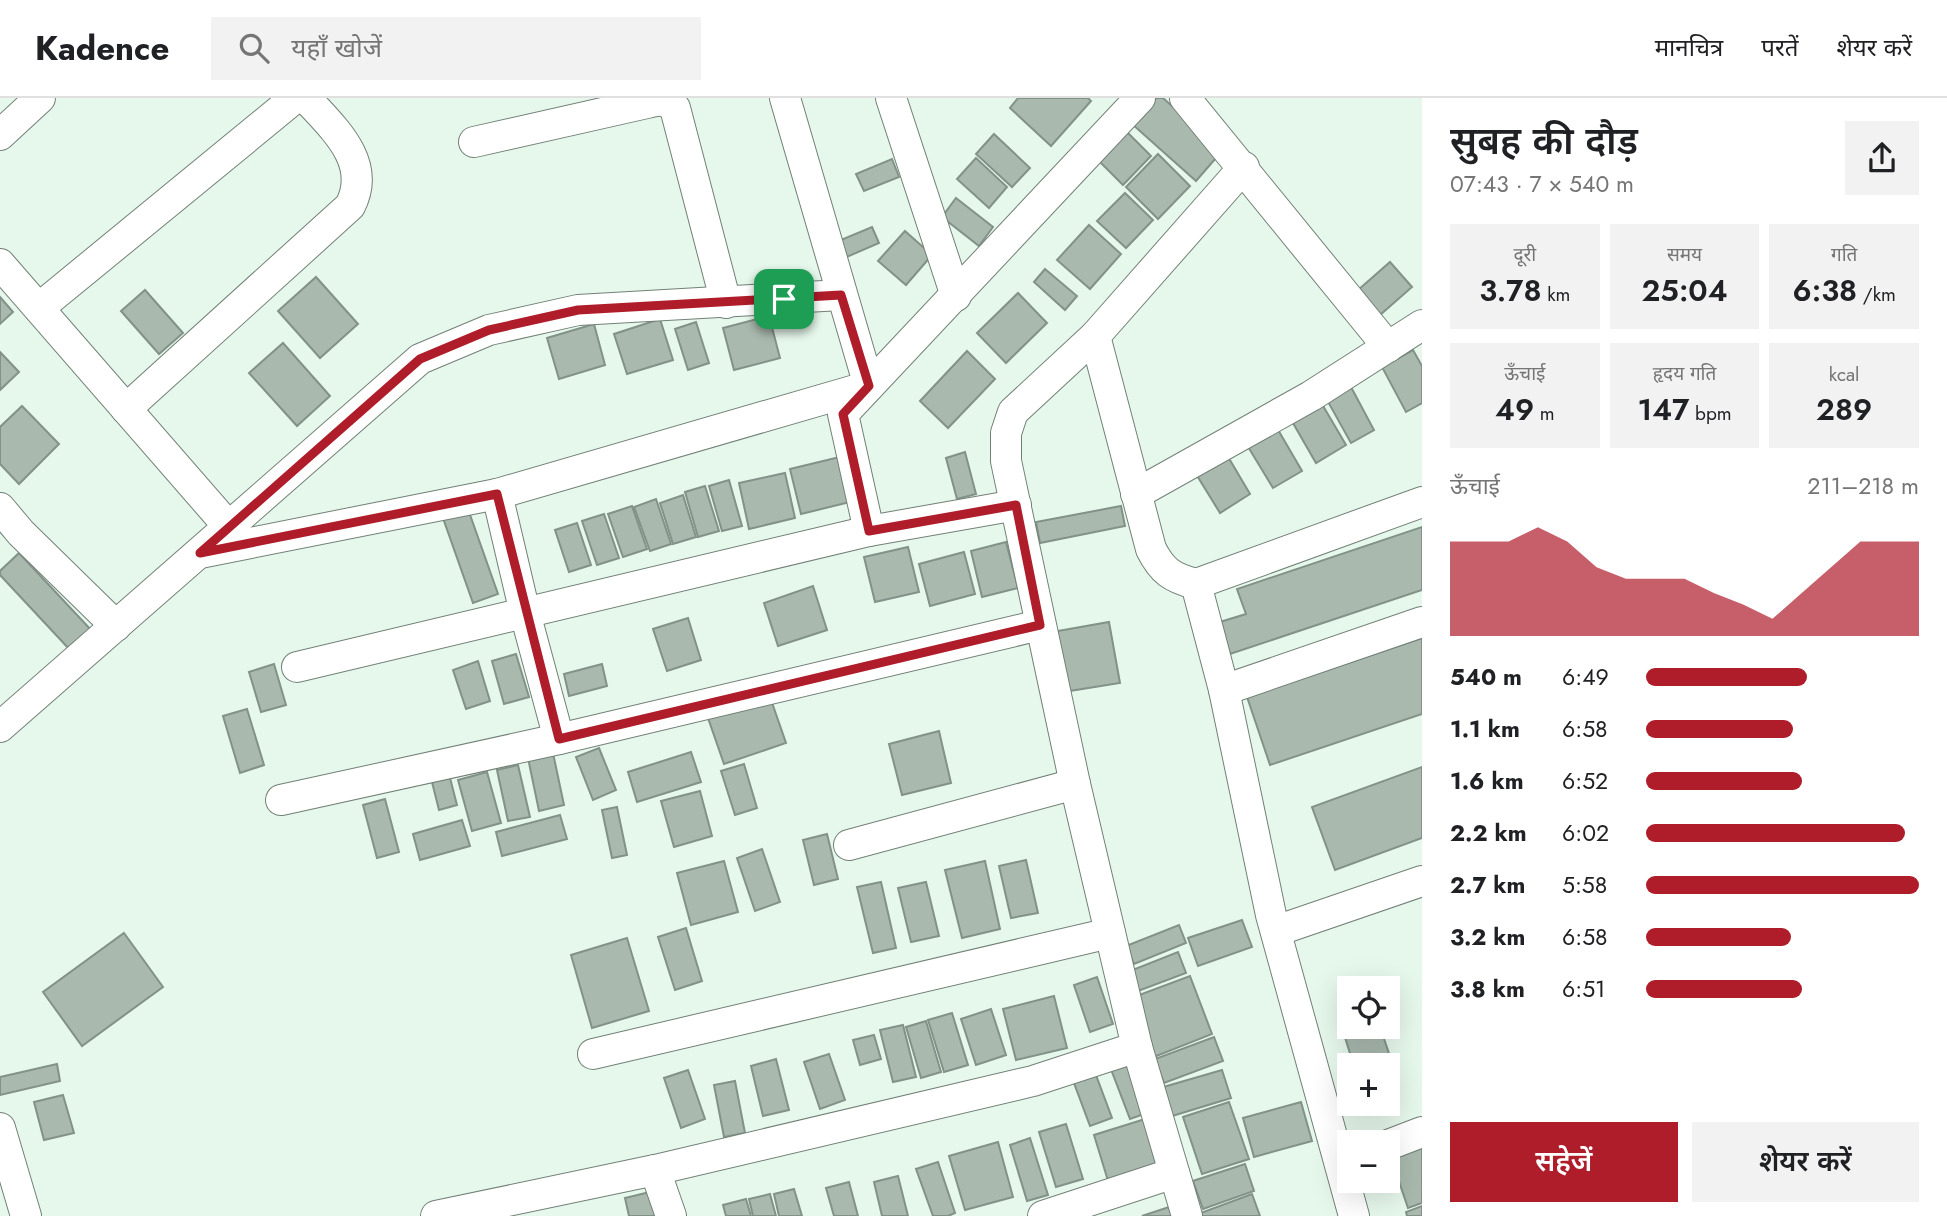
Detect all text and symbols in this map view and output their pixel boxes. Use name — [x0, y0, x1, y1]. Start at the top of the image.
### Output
search box — [211, 17, 701, 80]
text: Kadence — [35, 25, 169, 72]
icon: search — [235, 29, 273, 67]
text: यहाँ खोजें — [291, 29, 382, 67]
text: मानचित्र — [1655, 30, 1723, 65]
text: परतें — [1761, 30, 1798, 65]
text: शेयर करें — [1836, 30, 1912, 65]
text: सुबह की दौड़ — [1450, 113, 1638, 168]
button: share — [1845, 121, 1919, 195]
text: 07:43 · 7 × 540 m — [1450, 167, 1634, 201]
text: दूरी — [1513, 241, 1536, 268]
text: समय — [1667, 241, 1702, 268]
text: गति — [1831, 241, 1857, 268]
pin — [754, 269, 814, 329]
text: 3.78 — [1479, 269, 1542, 312]
text: 25:04 — [1641, 269, 1728, 312]
text: 6:38 — [1793, 269, 1857, 312]
icon: arrive — [765, 280, 803, 318]
text: km — [1542, 281, 1570, 308]
text: /km — [1857, 281, 1896, 308]
text: ऊँचाई — [1504, 360, 1545, 387]
text: हृदय गति — [1653, 360, 1716, 387]
text: kcal — [1829, 361, 1860, 388]
text: 49 — [1495, 388, 1534, 431]
text: 147 — [1637, 388, 1689, 431]
text: 289 — [1816, 388, 1872, 431]
text: m — [1534, 400, 1555, 427]
text: bpm — [1689, 400, 1732, 427]
text: ऊँचाई — [1450, 469, 1500, 503]
text: 211–218 m — [1807, 469, 1919, 503]
text: 540 m — [1450, 660, 1522, 694]
text: 6:49 — [1562, 660, 1609, 694]
text: 1.1 km — [1450, 712, 1520, 746]
text: 6:58 — [1562, 712, 1608, 746]
text: 1.6 km — [1450, 764, 1524, 798]
text: 6:52 — [1562, 764, 1608, 798]
text: 2.2 km — [1450, 816, 1527, 850]
text: 6:02 — [1562, 816, 1609, 850]
text: 2.7 km — [1450, 868, 1525, 902]
text: 5:58 — [1562, 868, 1607, 902]
text: 3.2 km — [1450, 920, 1525, 954]
text: 6:58 — [1562, 920, 1608, 954]
text: 3.8 km — [1450, 972, 1525, 1006]
text: 6:51 — [1562, 972, 1605, 1006]
map controls — [1337, 976, 1400, 1193]
button: locate — [1337, 976, 1400, 1039]
button: + — [1337, 1053, 1400, 1116]
button: सहेजें — [1450, 1122, 1678, 1202]
button: शेयर करें — [1692, 1122, 1919, 1202]
button: − — [1337, 1130, 1400, 1193]

